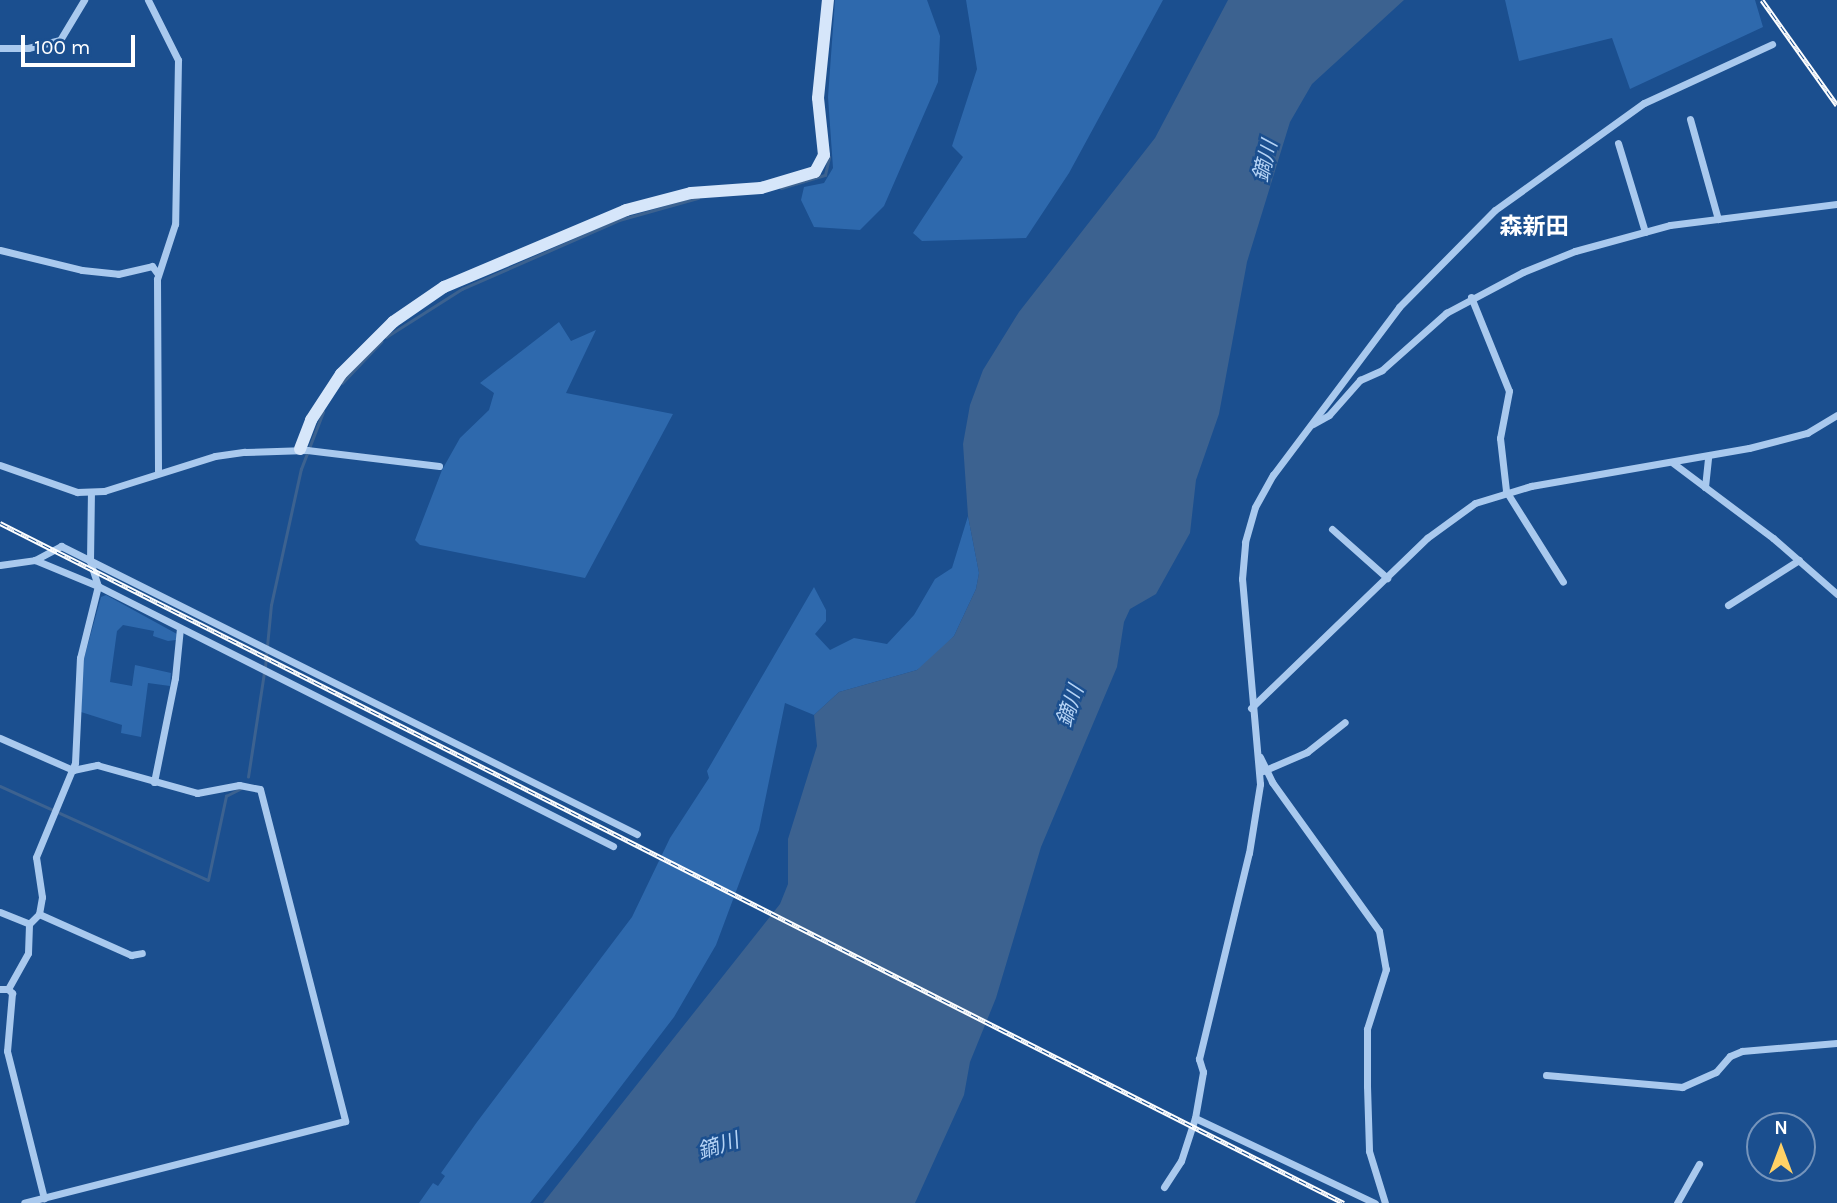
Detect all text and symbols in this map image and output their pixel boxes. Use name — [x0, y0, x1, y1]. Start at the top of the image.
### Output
scale bar — [24, 21, 138, 65]
text: 100 m — [34, 35, 91, 59]
water label: 鏑川 — [1248, 138, 1282, 184]
district label: 森新田 — [1500, 213, 1568, 241]
water label: 鏑川 — [1051, 682, 1089, 730]
north arrow — [1746, 1112, 1816, 1182]
text: N — [1774, 1117, 1788, 1139]
water label: 鏑川 — [694, 1128, 742, 1164]

